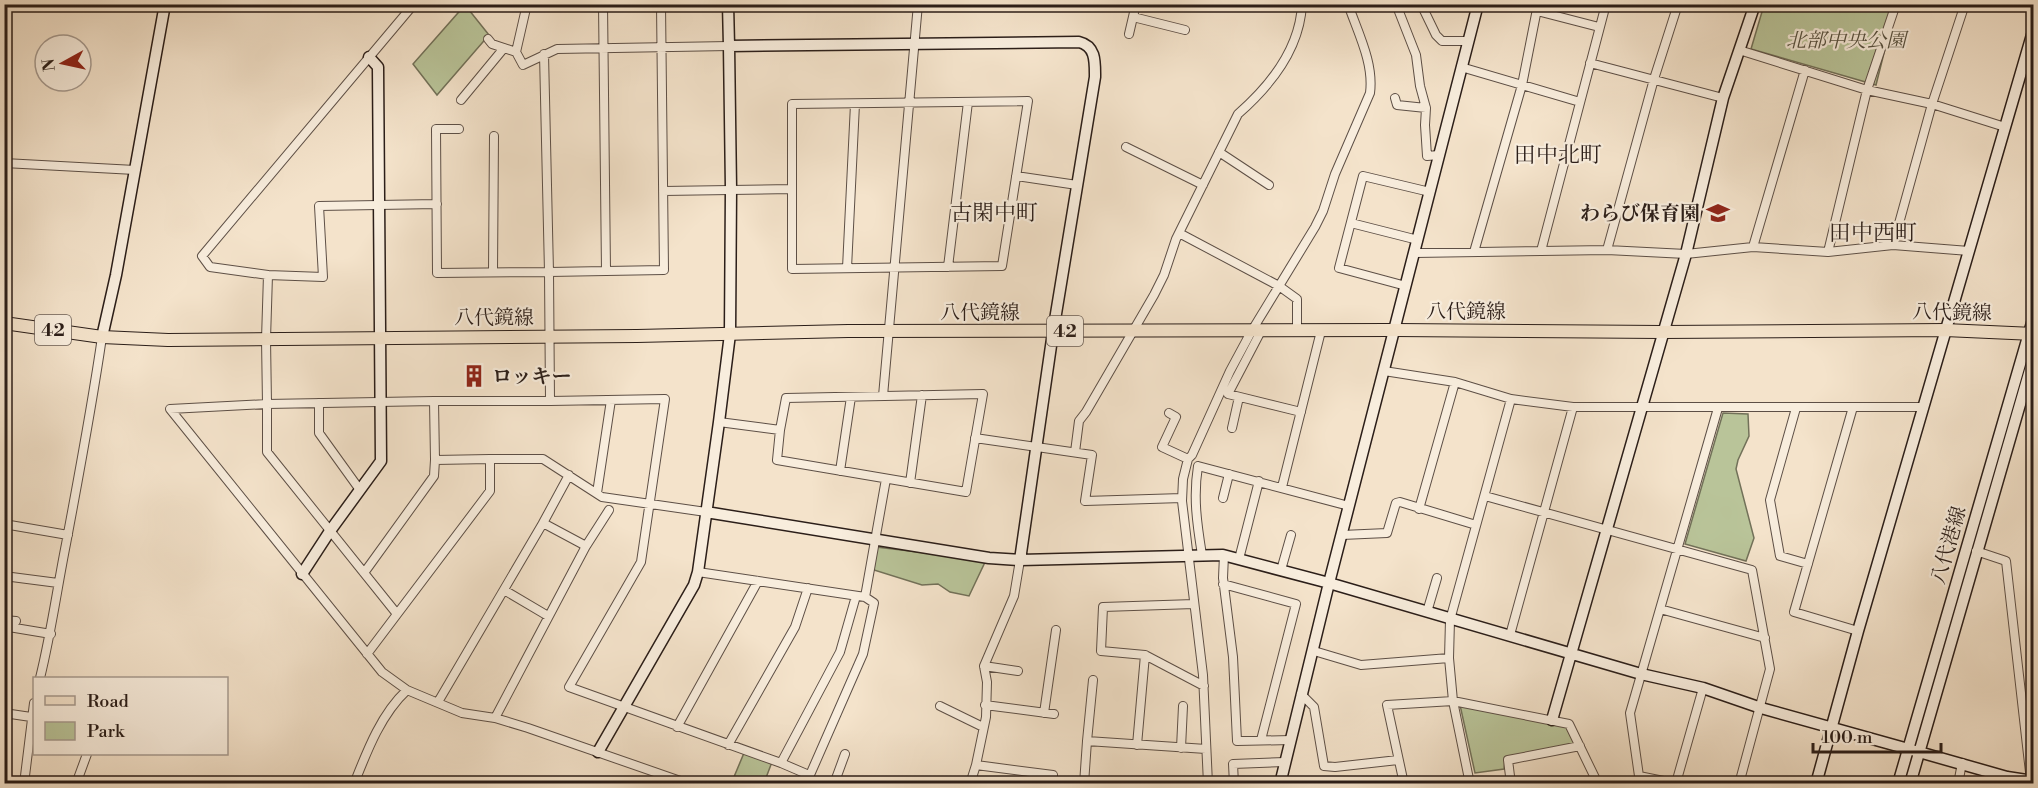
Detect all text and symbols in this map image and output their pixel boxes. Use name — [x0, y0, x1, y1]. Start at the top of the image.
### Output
park label: 北部中央公園 — [1786, 29, 1909, 54]
north arrow — [33, 33, 93, 93]
text: N — [38, 57, 60, 73]
district label: 田中北町 — [1514, 142, 1602, 169]
district label: 古閑中町 — [950, 200, 1038, 227]
school or university icon: わらび保育園 — [1705, 200, 1731, 226]
place label: わらび保育園 — [1580, 202, 1700, 227]
district label: 田中西町 — [1829, 220, 1917, 247]
street label: 八代鏡線 — [1426, 300, 1506, 325]
street label: 八代鏡線 — [1912, 300, 1992, 327]
street label: 八代鏡線 — [940, 301, 1020, 326]
street label: 八代鏡線 — [454, 306, 534, 331]
road number: 42 — [35, 315, 71, 345]
road number: 42 — [1047, 316, 1083, 346]
building icon: ロッキー — [461, 363, 487, 389]
place label: ロッキー — [492, 365, 572, 390]
street label: 八代港線 — [1926, 504, 1972, 587]
legend — [33, 677, 228, 755]
text: Road — [87, 690, 130, 713]
scale bar — [1813, 716, 1940, 754]
text: Park — [87, 720, 126, 743]
text: 100 m — [1822, 726, 1873, 749]

